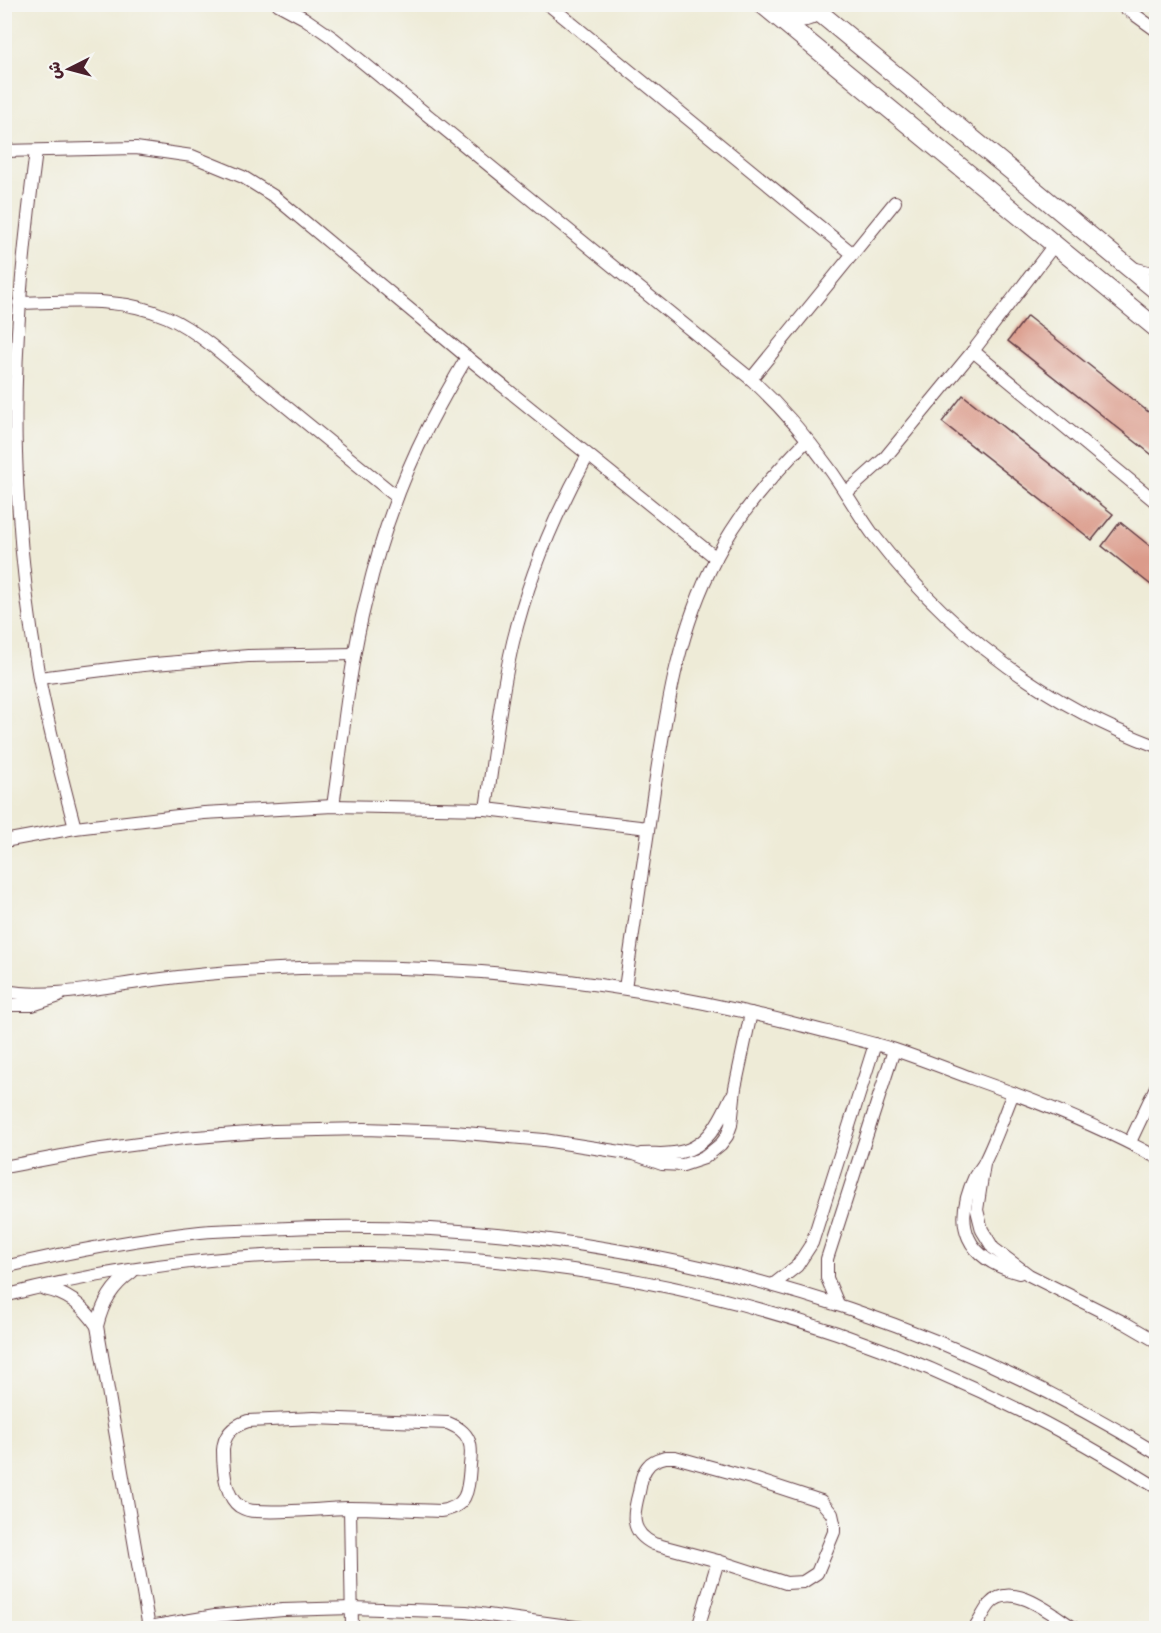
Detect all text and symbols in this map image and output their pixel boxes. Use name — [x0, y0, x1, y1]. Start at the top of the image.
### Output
north arrow — [39, 39, 99, 99]
text: ش — [44, 61, 65, 80]

